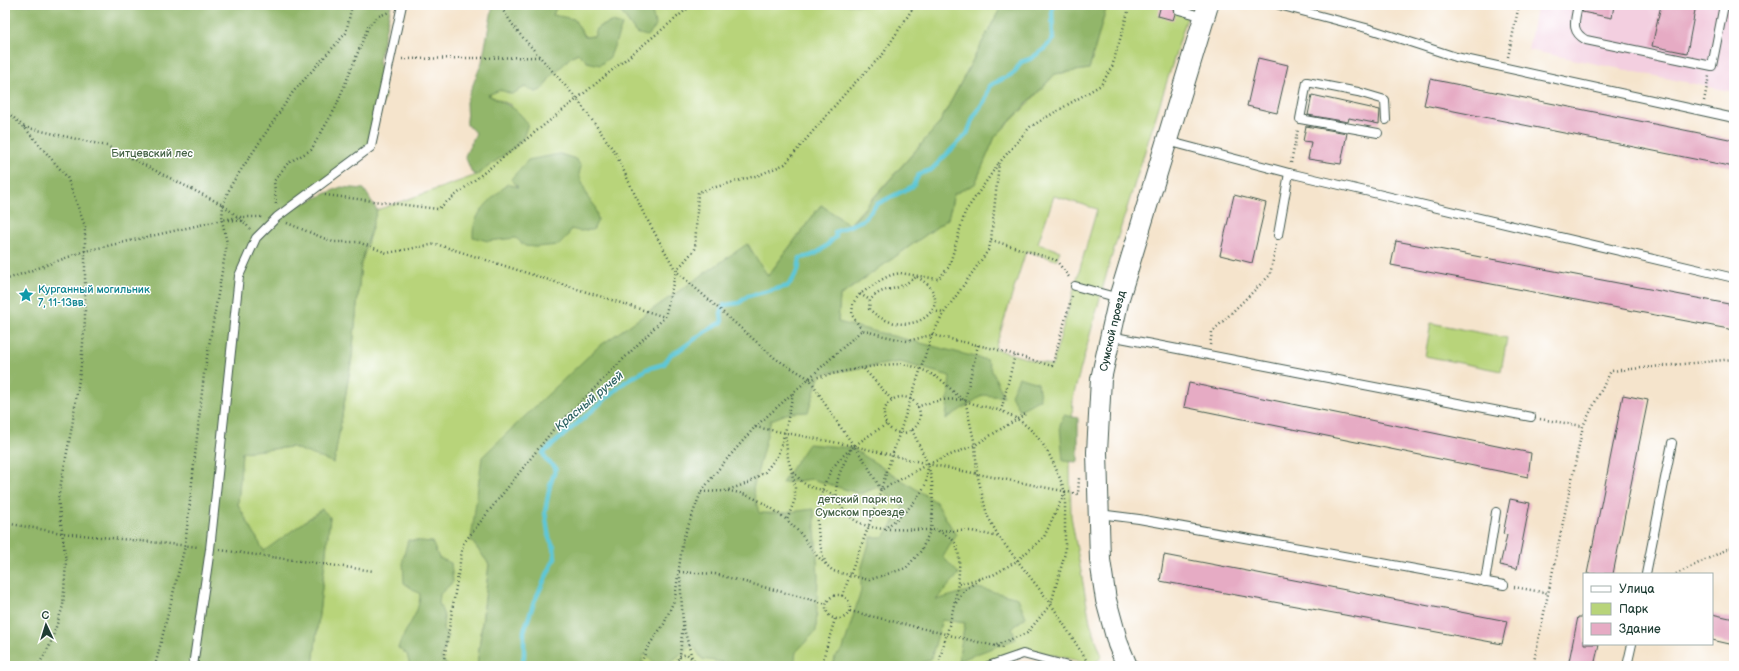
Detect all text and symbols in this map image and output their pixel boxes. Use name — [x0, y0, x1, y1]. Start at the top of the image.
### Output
park label: Битцевский лес — [111, 147, 193, 160]
place label: Курганный могильник 7, 11-13вв. — [38, 283, 150, 309]
place icon: Курганный могильник 7, 11-13вв. — [17, 286, 35, 304]
street label: Сумской проезд — [1097, 289, 1128, 373]
water label: Красный ручей — [552, 368, 627, 434]
park label: детский парк на Сумском проезде — [815, 493, 905, 519]
legend — [1583, 573, 1713, 645]
text: Улица — [1619, 582, 1655, 597]
text: Парк — [1619, 602, 1649, 617]
north arrow — [26, 605, 66, 645]
text: С — [41, 609, 50, 622]
text: Здание — [1619, 622, 1661, 637]

